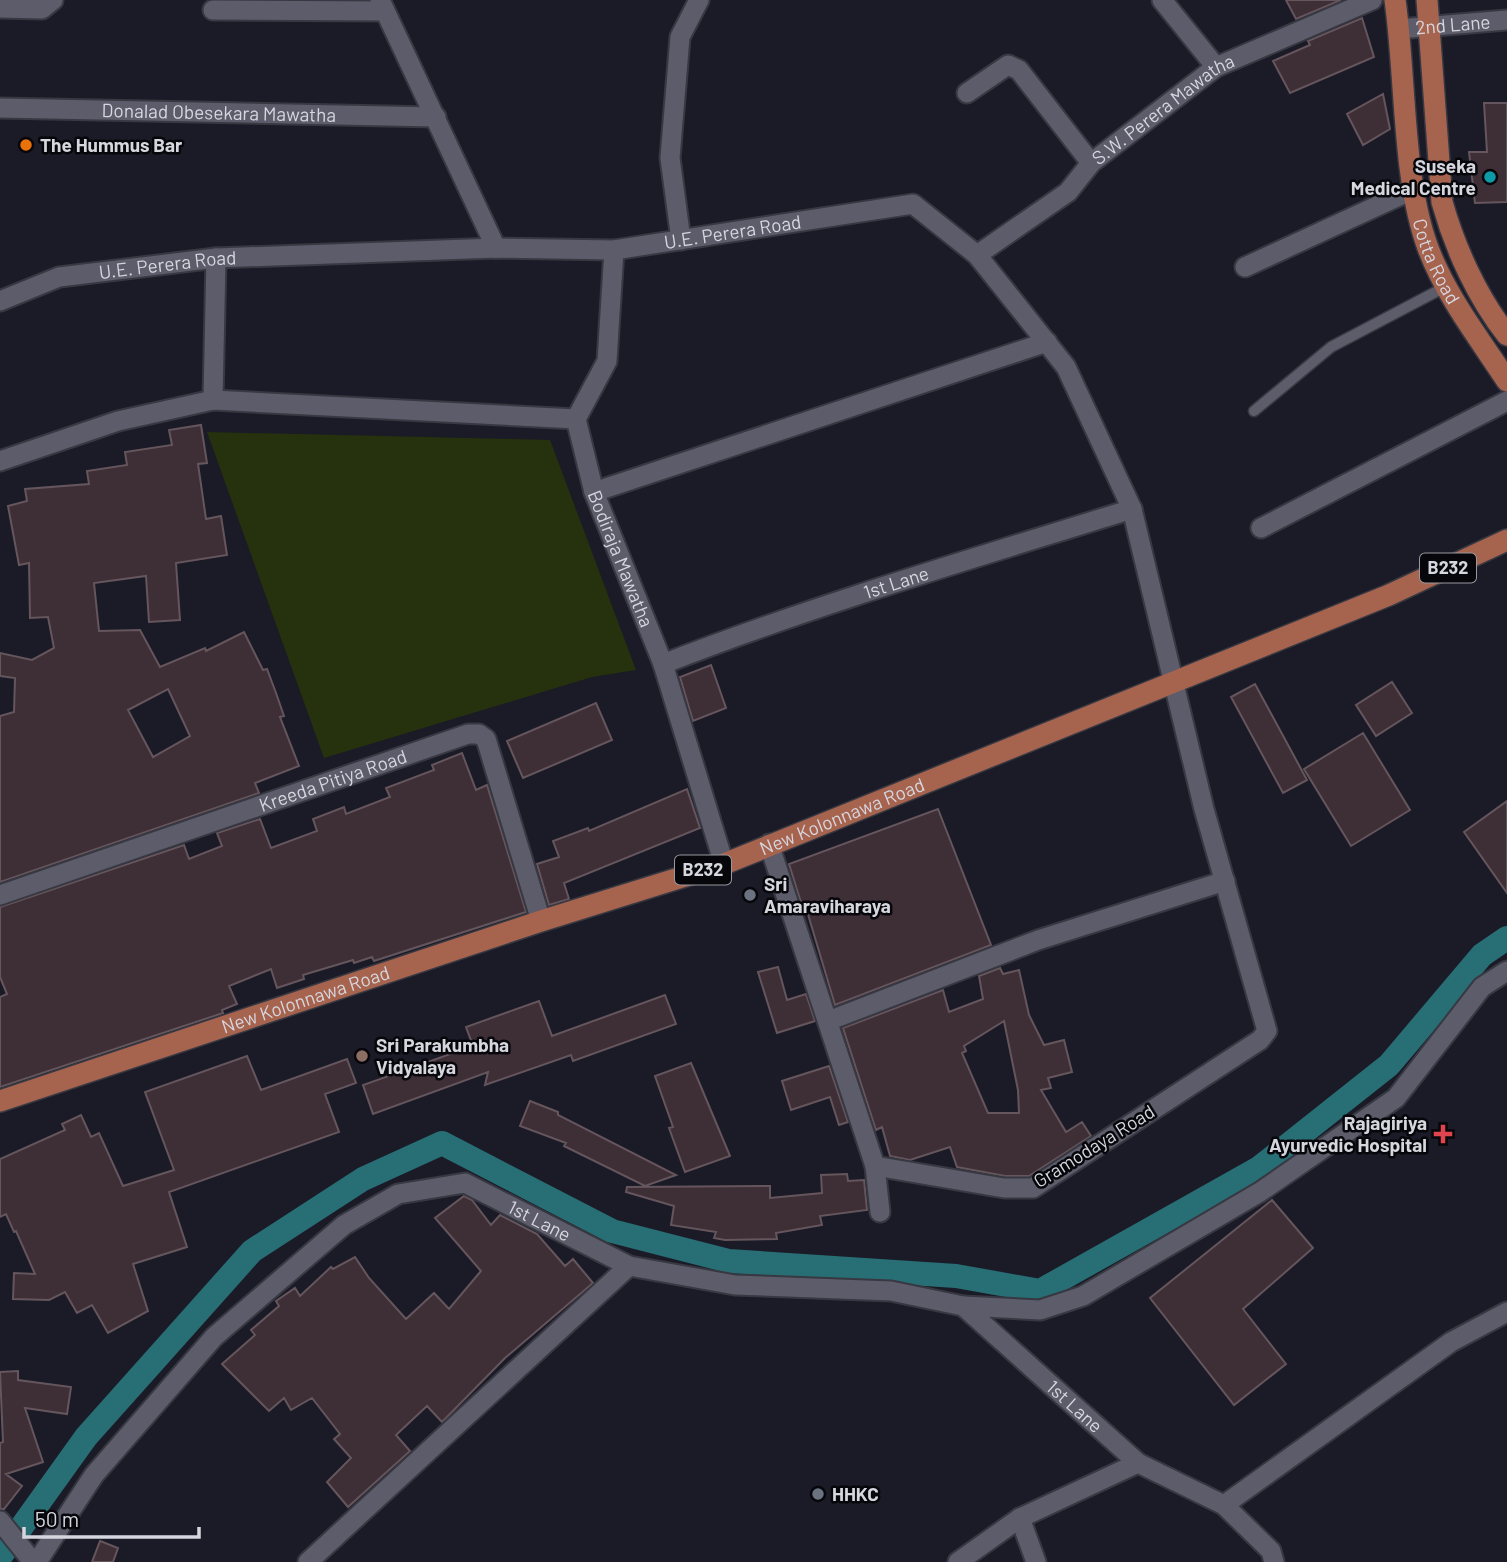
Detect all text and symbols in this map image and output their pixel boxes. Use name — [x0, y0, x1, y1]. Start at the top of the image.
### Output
street label: 2nd Lane — [1414, 9, 1491, 39]
street label: S.W. Perera Mawatha — [1087, 49, 1238, 169]
street label: Donalad Obesekara Mawatha — [102, 98, 336, 126]
place label: The Hummus Bar — [40, 133, 183, 156]
marker: The Hummus Bar — [18, 137, 34, 153]
place label: Suseka Medical Centre — [1351, 154, 1476, 199]
marker: Suseka Medical Centre — [1482, 169, 1498, 185]
street label: U.E. Perera Road — [662, 209, 803, 253]
street label: Cotta Road — [1409, 216, 1465, 308]
street label: U.E. Perera Road — [97, 245, 237, 283]
street label: Bodiraja Mawatha — [583, 487, 659, 630]
road number: B232 — [1420, 554, 1476, 582]
street label: 1st Lane — [860, 561, 931, 603]
street label: Kreeda Pitiya Road — [256, 744, 410, 816]
street label: New Kolonnawa Road — [756, 772, 928, 859]
road number: B232 — [675, 856, 731, 884]
place label: Sri Amaraviharaya — [764, 872, 891, 917]
marker: Sri Amaraviharaya — [742, 887, 758, 903]
street label: New Kolonnawa Road — [218, 960, 392, 1038]
place label: Sri Parakumbha Vidyalaya — [376, 1033, 509, 1078]
marker: Sri Parakumbha Vidyalaya — [354, 1048, 370, 1064]
street label: Gramodaya Road — [1029, 1099, 1158, 1192]
place label: Rajagiriya Ayurvedic Hospital — [1269, 1111, 1427, 1156]
marker: Rajagiriya Ayurvedic Hospital — [1433, 1124, 1453, 1144]
street label: 1st Lane — [504, 1195, 575, 1246]
street label: 1st Lane — [1042, 1375, 1108, 1437]
place label: HHKC — [832, 1482, 879, 1505]
marker: HHKC — [810, 1486, 826, 1502]
scale bar — [24, 1496, 200, 1540]
text: 50 m — [35, 1506, 79, 1531]

